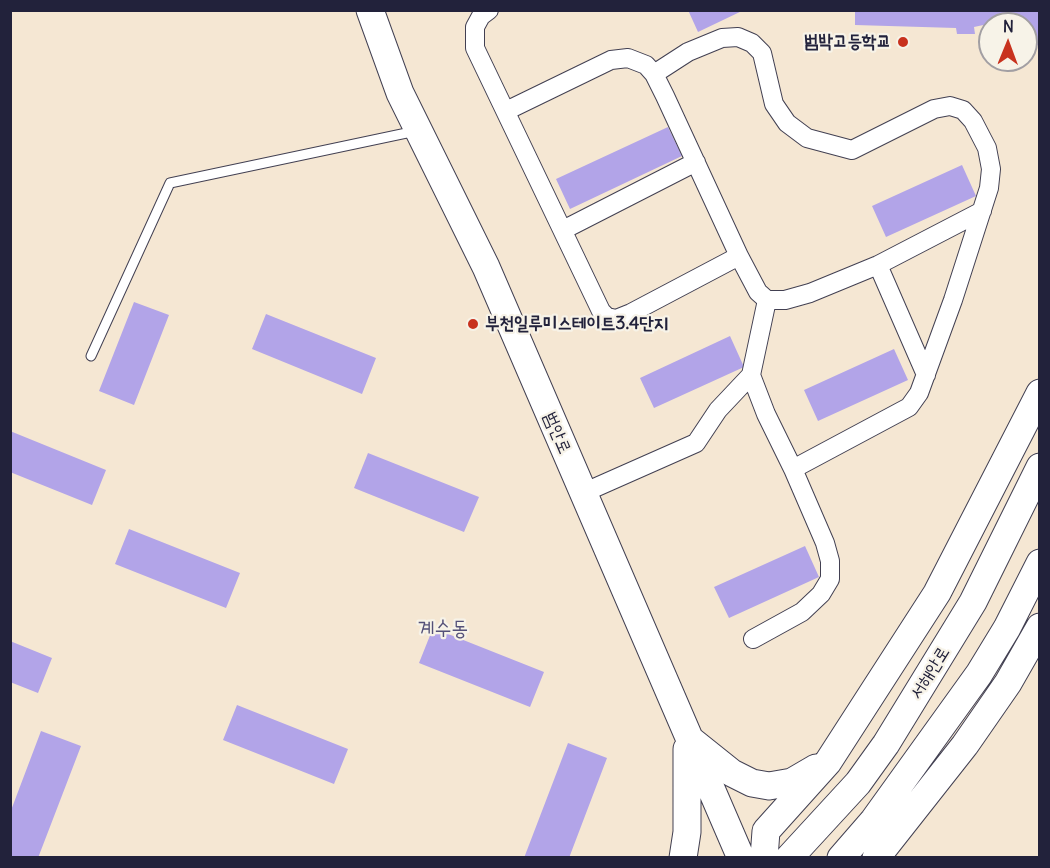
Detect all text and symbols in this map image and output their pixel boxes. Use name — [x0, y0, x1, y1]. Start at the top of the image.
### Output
north arrow — [978, 12, 1038, 72]
text: N — [1003, 16, 1014, 36]
place label: 범박고등학교 — [804, 31, 891, 53]
marker: 범박고등학교 — [896, 35, 910, 49]
place label: 부천일루미스테이트3.4단지 — [485, 313, 668, 335]
marker: 부천일루미스테이트3.4단지 — [466, 317, 480, 331]
street label: 범안로 — [539, 409, 575, 457]
district label: 계수동 — [418, 616, 468, 642]
street label: 서해안로 — [905, 643, 955, 703]

